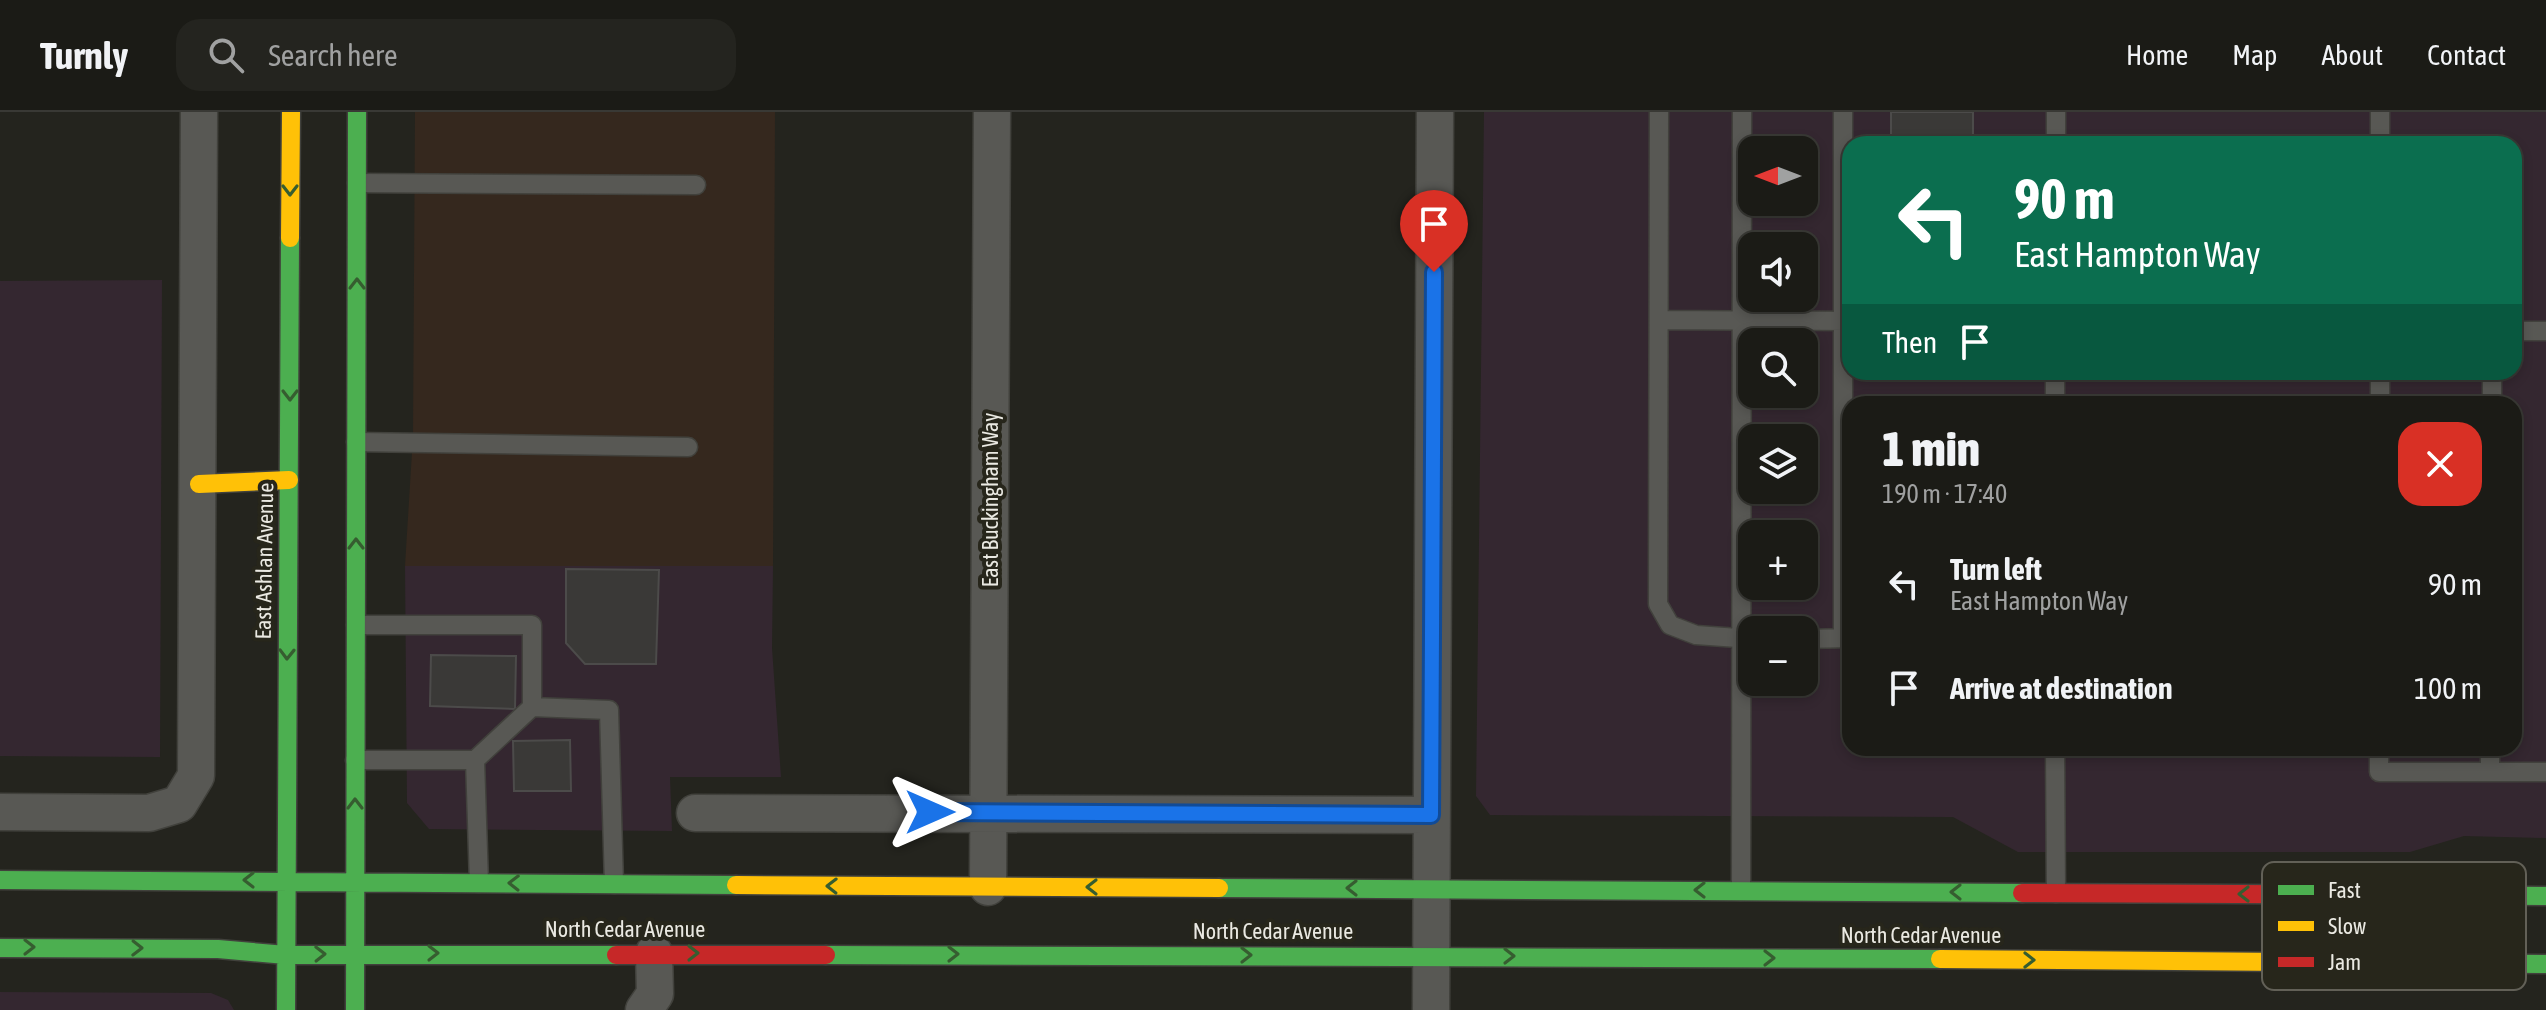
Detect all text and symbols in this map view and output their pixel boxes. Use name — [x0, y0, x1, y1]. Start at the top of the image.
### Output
search box — [176, 19, 736, 91]
icon: search — [204, 33, 248, 77]
text: Turnly — [40, 34, 128, 77]
text: Search here — [268, 38, 398, 72]
text: Home — [2126, 39, 2188, 71]
text: Map — [2232, 39, 2277, 71]
text: About — [2321, 39, 2383, 71]
text: Contact — [2427, 39, 2506, 71]
north arrow — [1738, 136, 1818, 216]
map controls — [1738, 136, 1818, 696]
text: 90 m — [2014, 167, 2115, 231]
icon: left — [1882, 168, 1986, 272]
one-way arrow — [281, 184, 299, 197]
pin — [1400, 190, 1468, 272]
icon: arrive — [1412, 202, 1456, 246]
button: sound — [1738, 232, 1818, 312]
text: East Hampton Way — [2014, 233, 2261, 275]
one-way arrow — [348, 277, 366, 290]
icon: arrive — [1953, 320, 1997, 364]
text: Then — [1882, 325, 1937, 359]
button: search — [1738, 328, 1818, 408]
one-way arrow — [281, 389, 298, 402]
street label: East Buckingham Way — [977, 413, 1003, 587]
text: 1 min — [1882, 421, 1980, 476]
button: close — [2398, 422, 2482, 506]
button: layers — [1738, 424, 1818, 504]
text: 190 m · 17:40 — [1882, 479, 2007, 509]
street label: East Ashlan Avenue — [250, 482, 278, 640]
button: + — [1738, 520, 1818, 600]
one-way arrow — [347, 537, 365, 550]
text: Turn left — [1950, 552, 2042, 586]
icon: left — [1882, 562, 1926, 606]
text: 90 m — [2428, 567, 2482, 601]
text: East Hampton Way — [1950, 586, 2128, 616]
button: − — [1738, 616, 1818, 696]
one-way arrow — [278, 648, 296, 661]
icon: arrive — [1882, 666, 1926, 710]
text: Arrive at destination — [1950, 671, 2172, 705]
text: 100 m — [2414, 671, 2482, 705]
position arrow — [888, 770, 972, 854]
one-way arrow — [346, 797, 364, 810]
legend — [2262, 862, 2526, 990]
one-way arrow — [242, 872, 255, 889]
one-way arrow — [507, 874, 520, 892]
one-way arrow — [825, 877, 838, 895]
text: Fast — [2328, 877, 2361, 903]
one-way arrow — [1085, 878, 1098, 896]
one-way arrow — [1345, 879, 1358, 897]
one-way arrow — [1693, 881, 1706, 899]
one-way arrow — [1949, 883, 1962, 901]
one-way arrow — [2237, 885, 2250, 903]
text: Slow — [2328, 913, 2366, 939]
street label: North Cedar Avenue — [545, 916, 705, 942]
street label: North Cedar Avenue — [1193, 918, 1353, 944]
street label: North Cedar Avenue — [1841, 922, 2001, 948]
one-way arrow — [23, 938, 36, 956]
one-way arrow — [131, 939, 144, 957]
one-way arrow — [687, 944, 700, 962]
one-way arrow — [314, 945, 327, 963]
one-way arrow — [427, 945, 440, 962]
one-way arrow — [947, 945, 960, 963]
one-way arrow — [1240, 946, 1253, 964]
one-way arrow — [1503, 947, 1516, 965]
one-way arrow — [1763, 949, 1776, 967]
text: Jam — [2328, 949, 2361, 975]
one-way arrow — [2023, 951, 2036, 969]

